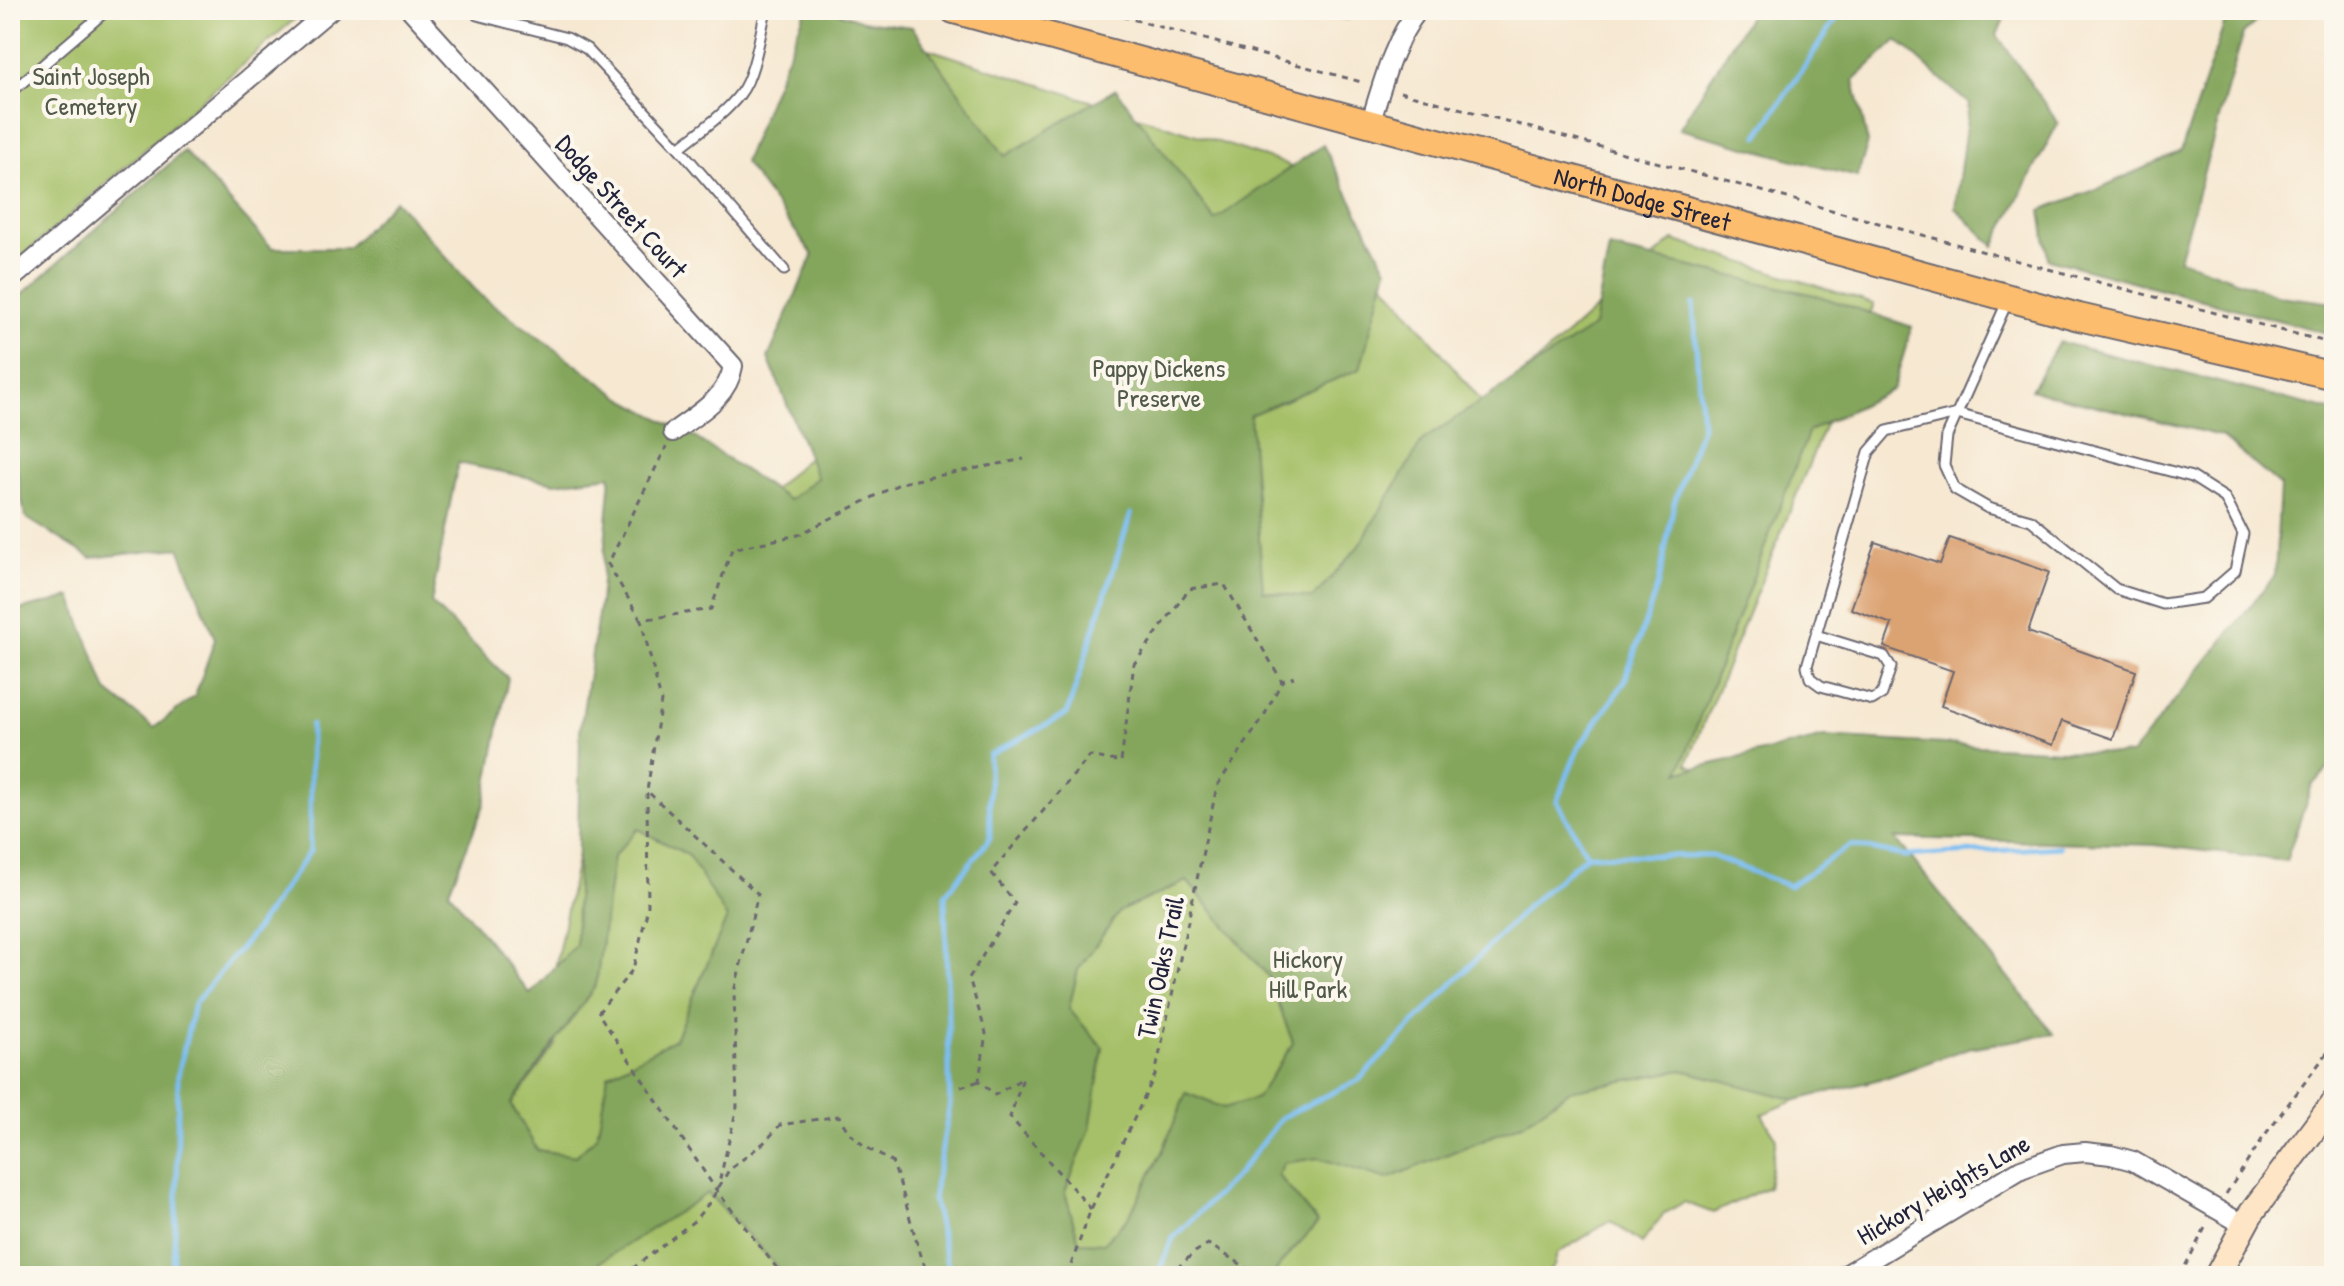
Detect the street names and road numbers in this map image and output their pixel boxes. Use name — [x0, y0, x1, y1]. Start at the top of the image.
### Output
street label: Dodge Street Court — [548, 127, 696, 286]
street label: North Dodge Street — [1551, 157, 1736, 239]
street label: Twin Oaks Trail — [1128, 893, 1192, 1041]
street label: Hickory Heights Lane — [1850, 1125, 2036, 1253]

